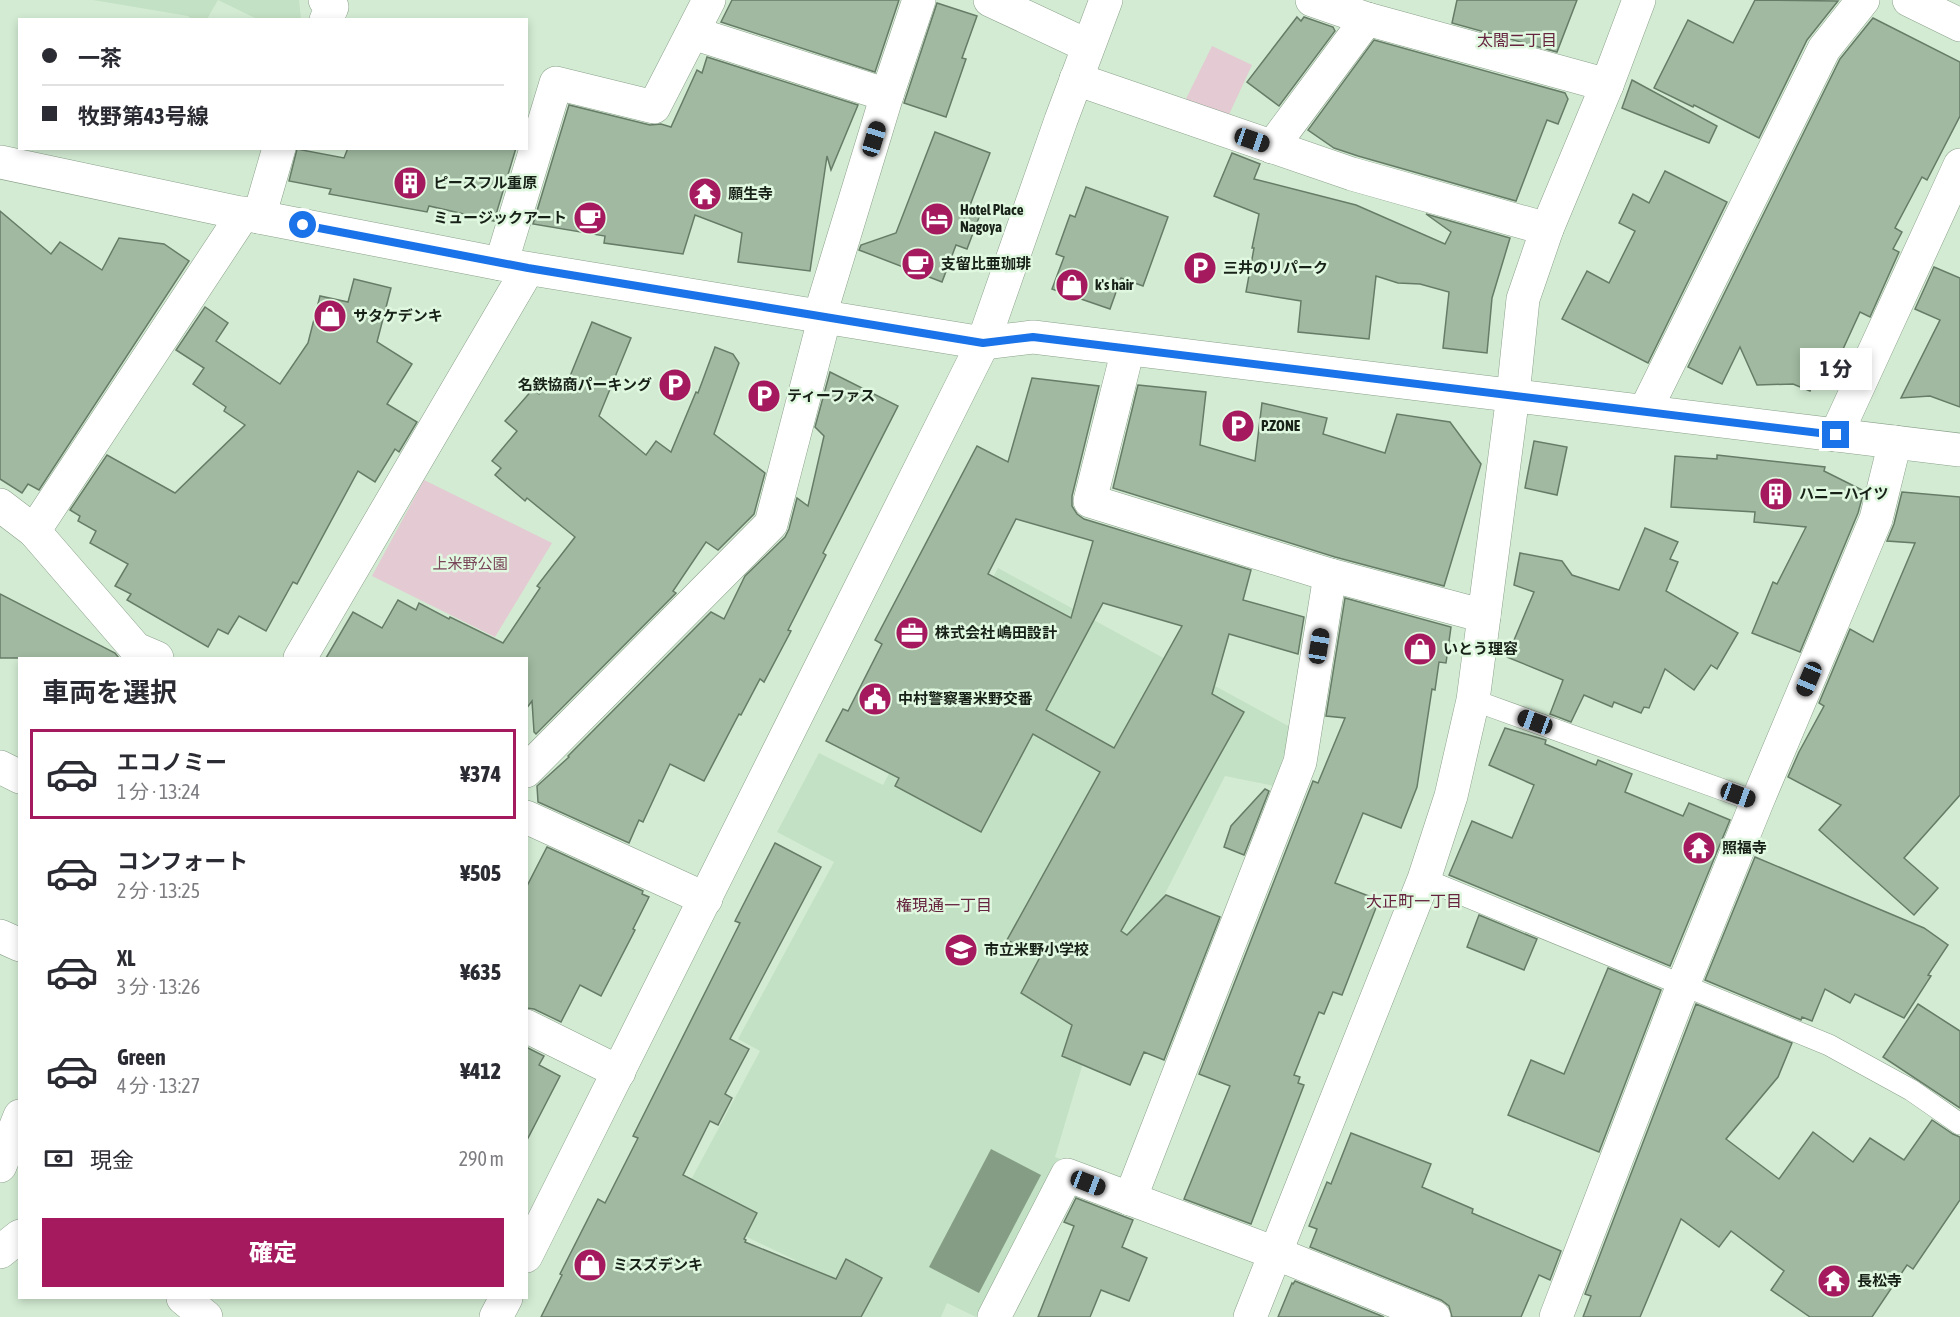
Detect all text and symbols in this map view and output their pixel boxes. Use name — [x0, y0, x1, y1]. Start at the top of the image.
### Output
district label: 太閤二丁目 — [1477, 31, 1557, 49]
text: 一茶 — [78, 45, 122, 71]
text: 牧野第43号線 — [78, 103, 209, 129]
car — [860, 119, 888, 159]
car — [1232, 126, 1272, 154]
building icon: ピースフル重原 — [392, 165, 428, 201]
place label: ピースフル重原 — [433, 174, 537, 191]
temple icon: 願生寺 — [687, 176, 723, 212]
place label: 願生寺 — [728, 185, 773, 202]
cafe icon: ミュージックアート — [572, 200, 608, 236]
hotel icon: Hotel Place Nagoya — [919, 201, 955, 237]
place label: Hotel Place Nagoya — [960, 201, 1024, 235]
place label: ミュージックアート — [433, 209, 567, 226]
route start — [289, 211, 316, 238]
cafe icon: 支留比亜珈琲 — [900, 246, 936, 282]
parking icon: 三井のリパーク — [1182, 250, 1218, 286]
place label: 支留比亜珈琲 — [941, 255, 1031, 272]
place label: 三井のリパーク — [1223, 259, 1328, 276]
shop icon: k's hair — [1054, 267, 1090, 303]
place label: k's hair — [1095, 276, 1134, 293]
shop icon: サタケデンキ — [312, 298, 348, 334]
place label: サタケデンキ — [353, 307, 443, 324]
callout: 1 分 — [1800, 348, 1872, 390]
text: 1 分 — [1820, 357, 1852, 380]
parking icon: 名鉄協商パーキング — [657, 367, 693, 403]
place label: 名鉄協商パーキング — [517, 376, 652, 393]
parking icon: ティーファス — [746, 378, 782, 414]
place label: ティーファス — [787, 387, 875, 404]
parking icon: P.ZONE — [1220, 408, 1256, 444]
place label: P.ZONE — [1261, 417, 1301, 434]
route end — [1822, 421, 1849, 448]
building icon: ハニーハイツ — [1758, 476, 1794, 512]
place label: ハニーハイツ — [1799, 485, 1888, 502]
park label: 上米野公園 — [432, 555, 508, 572]
office icon: 株式会社 嶋田設計 — [894, 615, 930, 651]
place label: 株式会社 嶋田設計 — [935, 624, 1057, 641]
car — [1307, 627, 1331, 665]
shop icon: いとう理容 — [1402, 631, 1438, 667]
place label: いとう理容 — [1443, 640, 1518, 657]
car — [1794, 659, 1824, 699]
text: 車両を選択 — [42, 677, 177, 708]
public building icon: 中村警察署米野交番 — [857, 681, 893, 717]
place label: 中村警察署米野交番 — [898, 690, 1033, 707]
car — [1515, 707, 1555, 737]
icon: car — [45, 747, 99, 801]
text: エコノミー — [117, 749, 227, 775]
text: ¥374 — [460, 761, 501, 787]
text: 1 分 · 13:24 — [117, 780, 200, 803]
car — [1718, 780, 1758, 810]
temple icon: 照福寺 — [1681, 830, 1717, 866]
place label: 照福寺 — [1722, 839, 1767, 856]
icon: car — [45, 846, 99, 900]
text: コンフォート — [117, 848, 248, 874]
text: ¥505 — [460, 860, 501, 886]
text: 2 分 · 13:25 — [117, 879, 200, 902]
district label: 大正町一丁目 — [1366, 892, 1462, 910]
district label: 権現通一丁目 — [896, 896, 992, 914]
school or university icon: 市立米野小学校 — [943, 932, 979, 968]
place label: 市立米野小学校 — [984, 941, 1089, 958]
icon: car — [45, 945, 99, 999]
text: XL — [117, 945, 135, 971]
text: ¥635 — [460, 959, 501, 985]
text: 3 分 · 13:26 — [117, 975, 200, 998]
icon: car — [45, 1044, 99, 1098]
text: Green — [117, 1044, 166, 1070]
text: ¥412 — [460, 1058, 501, 1084]
text: 4 分 · 13:27 — [117, 1074, 200, 1097]
icon: cash — [42, 1142, 75, 1175]
text: 現金 — [90, 1147, 134, 1173]
text: 290 m — [459, 1147, 504, 1170]
car — [1068, 1168, 1108, 1198]
button: 確定 — [42, 1218, 504, 1287]
shop icon: ミスズデンキ — [572, 1247, 608, 1283]
place label: ミスズデンキ — [613, 1256, 703, 1273]
temple icon: 長松寺 — [1816, 1263, 1852, 1299]
place label: 長松寺 — [1857, 1272, 1902, 1289]

